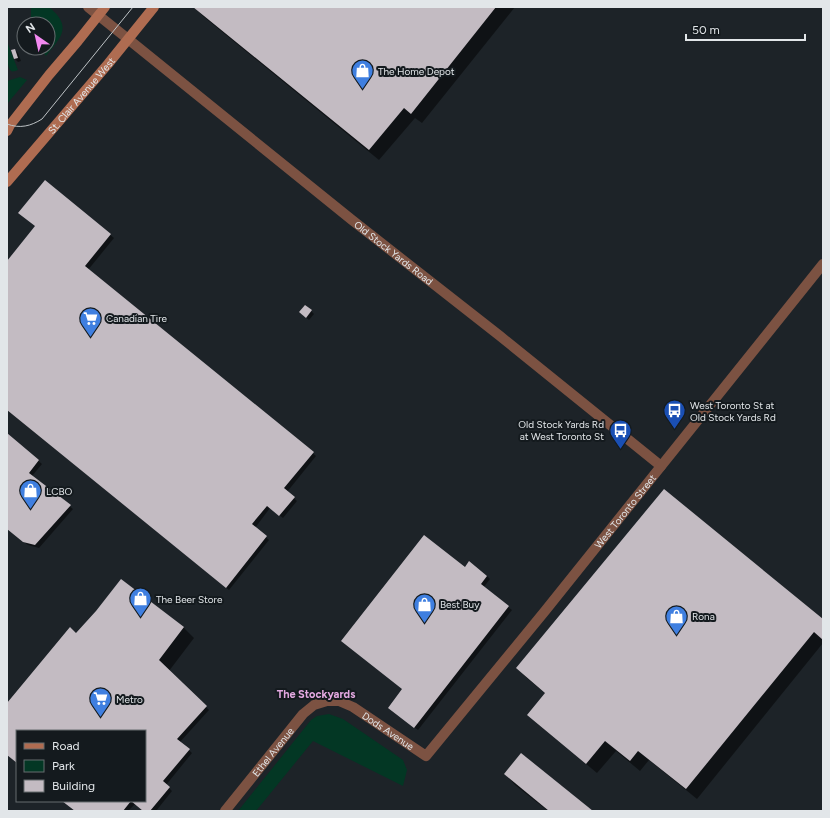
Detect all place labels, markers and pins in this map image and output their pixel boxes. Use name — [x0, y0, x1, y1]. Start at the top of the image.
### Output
shop icon: The Home Depot — [349, 58, 375, 91]
place label: The Home Depot — [378, 65, 455, 78]
supermarket icon: Canadian Tire — [77, 305, 103, 338]
place label: Canadian Tire — [106, 312, 168, 325]
bus stop icon: West Toronto St at Old Stock Yards Rd — [662, 398, 688, 431]
place label: West Toronto St at Old Stock Yards Rd — [690, 399, 776, 424]
bus stop icon: Old Stock Yards Rd at West Toronto St — [607, 417, 633, 450]
place label: Old Stock Yards Rd at West Toronto St — [518, 418, 604, 443]
shop icon: LCBO — [18, 478, 44, 511]
place label: LCBO — [46, 485, 73, 498]
shop icon: The Beer Store — [127, 586, 153, 619]
shop icon: Best Buy — [412, 591, 438, 624]
place label: The Beer Store — [156, 593, 223, 606]
place label: Best Buy — [440, 598, 480, 611]
shop icon: Rona — [664, 603, 690, 636]
place label: Rona — [692, 610, 715, 623]
supermarket icon: Metro — [88, 686, 114, 719]
place label: Metro — [116, 693, 143, 706]

